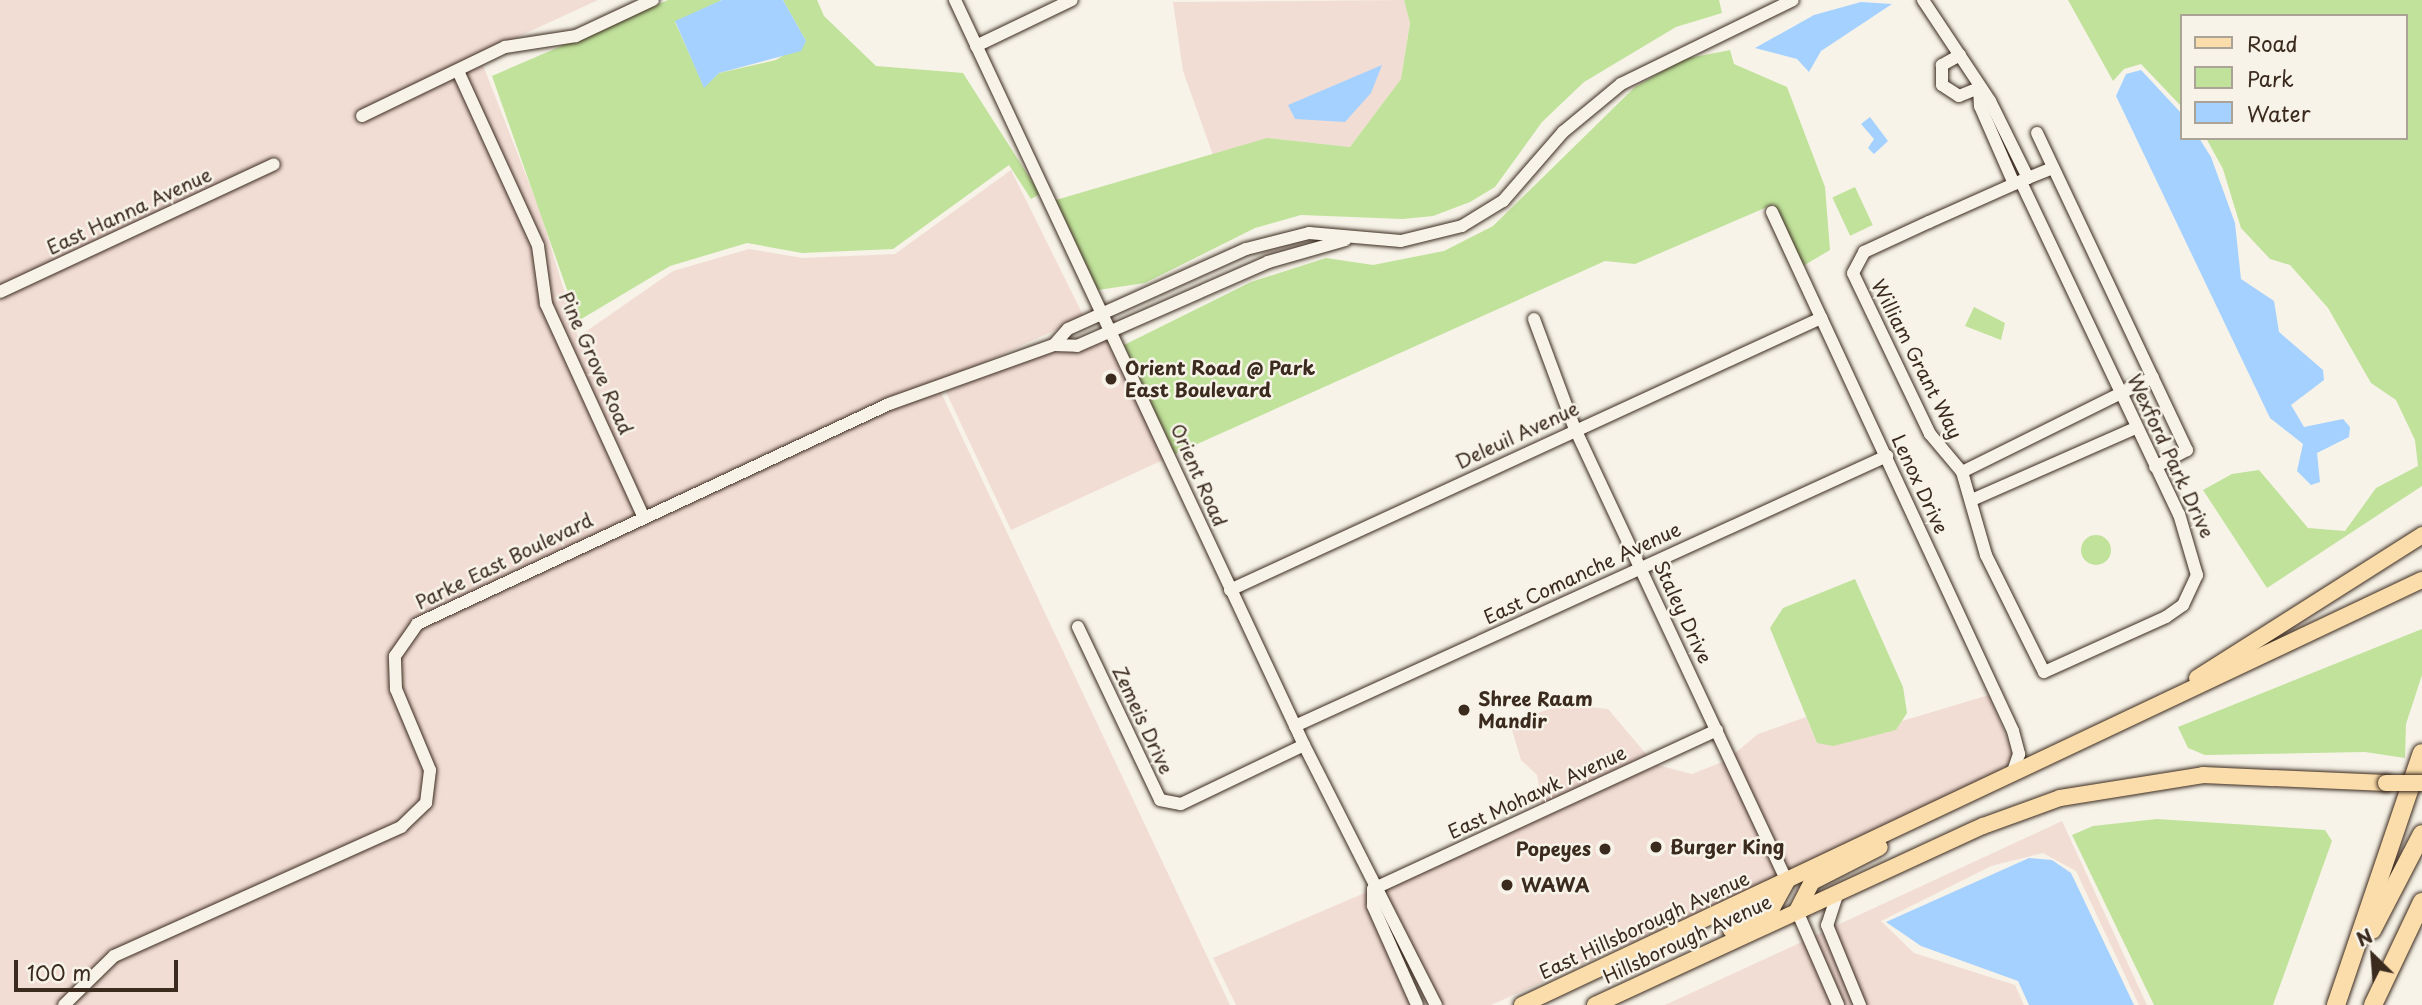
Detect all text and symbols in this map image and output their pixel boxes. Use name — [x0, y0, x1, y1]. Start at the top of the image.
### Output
legend — [2180, 14, 2408, 140]
text: Road — [2247, 27, 2298, 59]
text: Park — [2247, 62, 2294, 94]
text: Water — [2247, 97, 2310, 129]
street label: East Hanna Avenue — [44, 163, 214, 259]
street label: William Grant Way — [1867, 275, 1967, 443]
street label: Pine Grove Road — [555, 289, 637, 437]
place label: Orient Road @ Park East Boulevard — [1125, 357, 1316, 401]
street label: Wexford Park Drive — [2123, 370, 2219, 542]
marker: Orient Road @ Park East Boulevard — [1103, 371, 1119, 387]
street label: Deleuil Avenue — [1452, 397, 1582, 473]
street label: Orient Road — [1166, 420, 1232, 530]
street label: Lenox Drive — [1887, 430, 1953, 538]
street label: Parke East Boulevard — [412, 508, 596, 614]
street label: East Comanche Avenue — [1481, 518, 1683, 628]
street label: Staley Drive — [1649, 556, 1717, 668]
street label: Zemeis Drive — [1108, 662, 1178, 778]
place label: Shree Raam Mandir — [1478, 688, 1595, 732]
marker: Shree Raam Mandir — [1456, 702, 1472, 718]
street label: East Mohawk Avenue — [1444, 740, 1630, 844]
place label: Burger King — [1670, 836, 1784, 858]
place label: Popeyes — [1516, 838, 1591, 860]
marker: Burger King — [1648, 839, 1664, 855]
marker: Popeyes — [1597, 841, 1613, 857]
street label: East Hillsborough Avenue — [1535, 866, 1753, 984]
place label: WAWA — [1521, 874, 1589, 896]
marker: WAWA — [1499, 877, 1515, 893]
street label: Hillsborough Avenue — [1599, 890, 1775, 988]
north arrow — [2338, 921, 2408, 991]
text: N — [2351, 921, 2377, 953]
scale bar — [18, 946, 182, 990]
text: 100 m — [27, 956, 91, 988]

